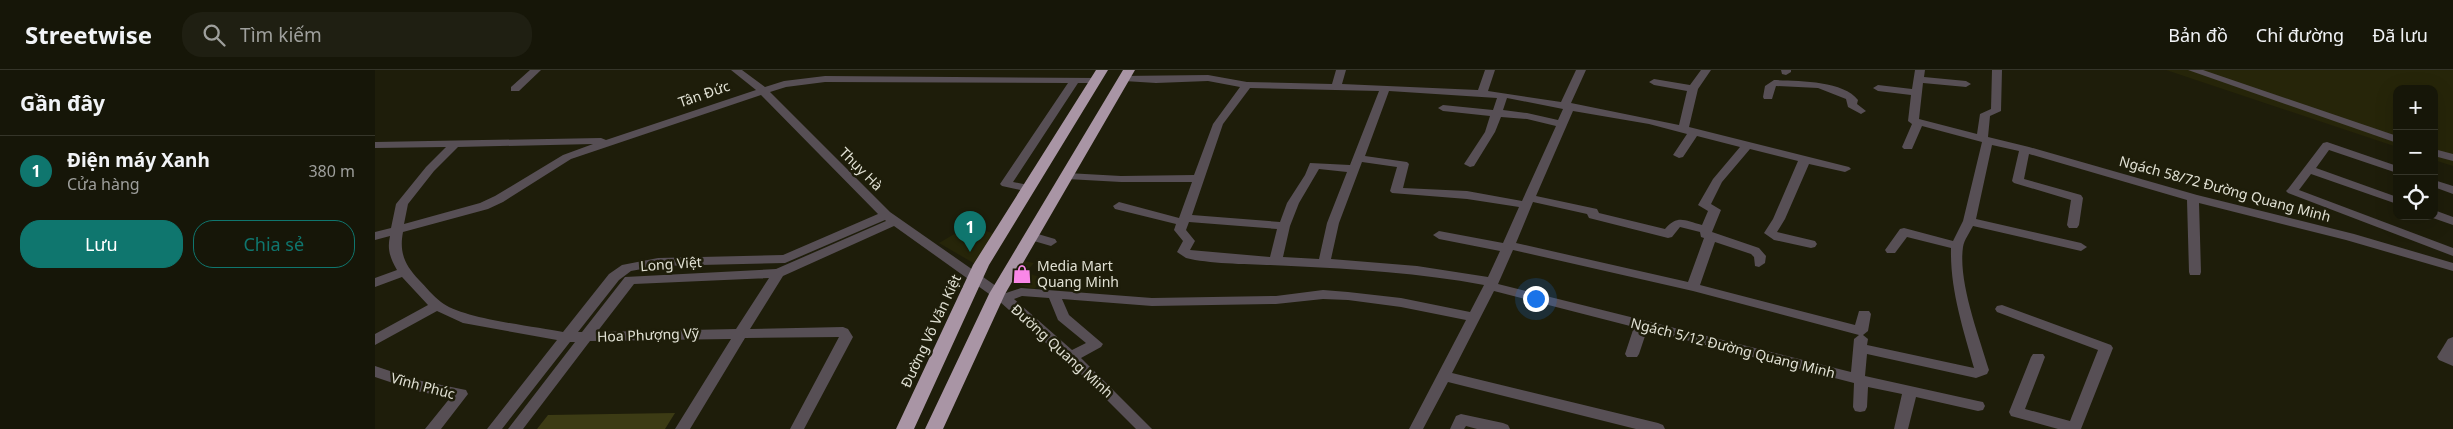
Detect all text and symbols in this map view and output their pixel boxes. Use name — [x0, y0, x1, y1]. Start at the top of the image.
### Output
search box — [182, 12, 532, 57]
text: Streetwise — [25, 18, 152, 51]
icon: search — [200, 21, 228, 49]
text: Tìm kiếm — [240, 22, 322, 48]
text: Bản đồ — [2168, 23, 2228, 47]
text: Chỉ đường — [2256, 23, 2344, 47]
text: Đã lưu — [2372, 23, 2428, 47]
street label: Tân Đức — [676, 76, 732, 111]
map controls — [2393, 85, 2438, 220]
button: + — [2393, 85, 2438, 130]
text: Gần đây — [20, 89, 105, 117]
button: − — [2393, 130, 2438, 175]
street label: Thụy Hà — [836, 143, 887, 194]
text: Điện máy Xanh — [67, 147, 210, 173]
street label: Ngách 58/72 Đường Quang Minh — [2117, 151, 2333, 226]
text: 1 — [31, 160, 41, 182]
text: 380 m — [308, 160, 355, 182]
text: Cửa hàng — [67, 173, 140, 195]
button: locate — [2393, 175, 2438, 220]
pin: 1 — [954, 211, 986, 252]
button: Lưu — [20, 220, 183, 268]
button: Chia sẻ — [193, 220, 355, 268]
street label: Long Việt — [640, 252, 702, 275]
place label: Media Mart Quang Minh — [1037, 256, 1119, 291]
shop icon: Media Mart Quang Minh — [1011, 263, 1033, 285]
street label: Đường Võ Văn Kiệt — [896, 271, 965, 390]
your location — [1523, 286, 1549, 312]
street label: Đường Quang Minh — [1007, 300, 1117, 402]
street label: Ngách 5/12 Đường Quang Minh — [1629, 313, 1837, 382]
street label: Hoa Phượng Vỹ — [597, 323, 700, 346]
street label: Vĩnh Phúc — [389, 368, 457, 403]

